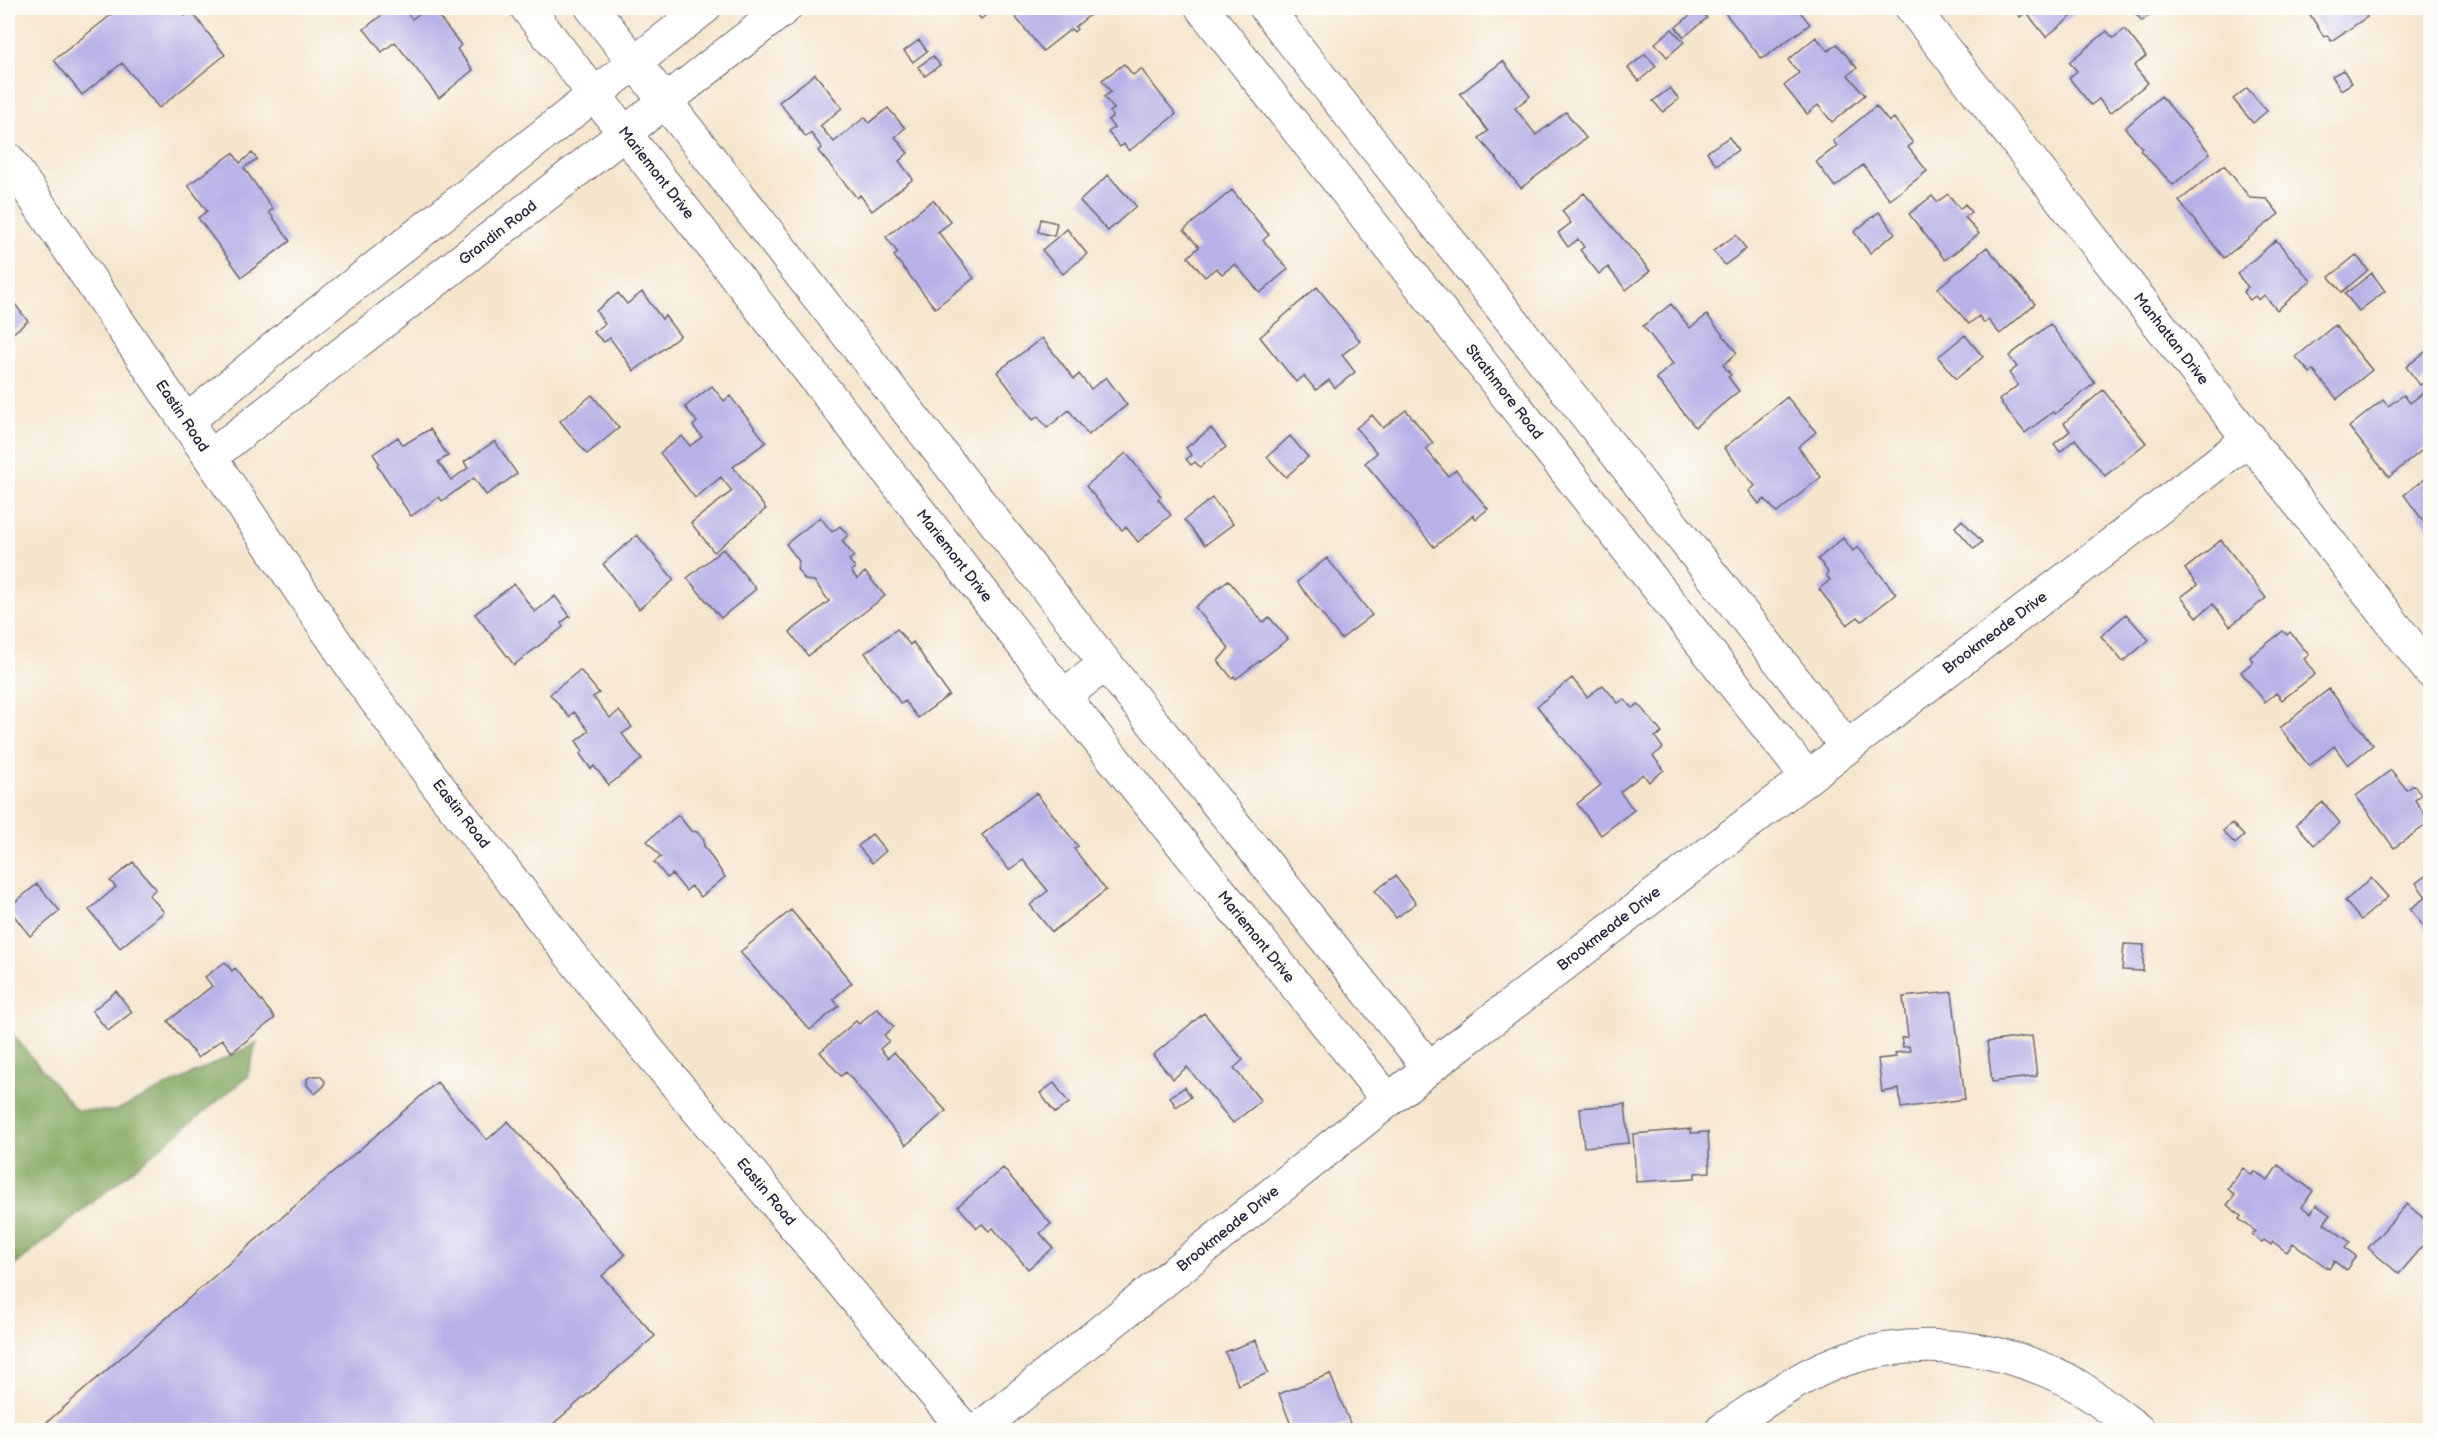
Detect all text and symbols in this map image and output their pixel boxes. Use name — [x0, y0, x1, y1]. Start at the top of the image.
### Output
street label: Mariemont Drive — [614, 123, 698, 223]
street label: Grandin Road — [455, 197, 541, 269]
street label: Manhattan Drive — [2129, 289, 2213, 389]
street label: Strathmore Road — [1461, 341, 1547, 443]
street label: Eastin Road — [151, 376, 213, 456]
street label: Mariemont Drive — [912, 506, 996, 606]
street label: Brookmeade Drive — [1939, 587, 2051, 679]
street label: Eastin Road — [428, 776, 494, 852]
street label: Brookmeade Drive — [1553, 883, 1665, 975]
street label: Mariemont Drive — [1213, 887, 1299, 987]
street label: Eastin Road — [732, 1154, 800, 1230]
street label: Brookmeade Drive — [1173, 1182, 1283, 1276]

